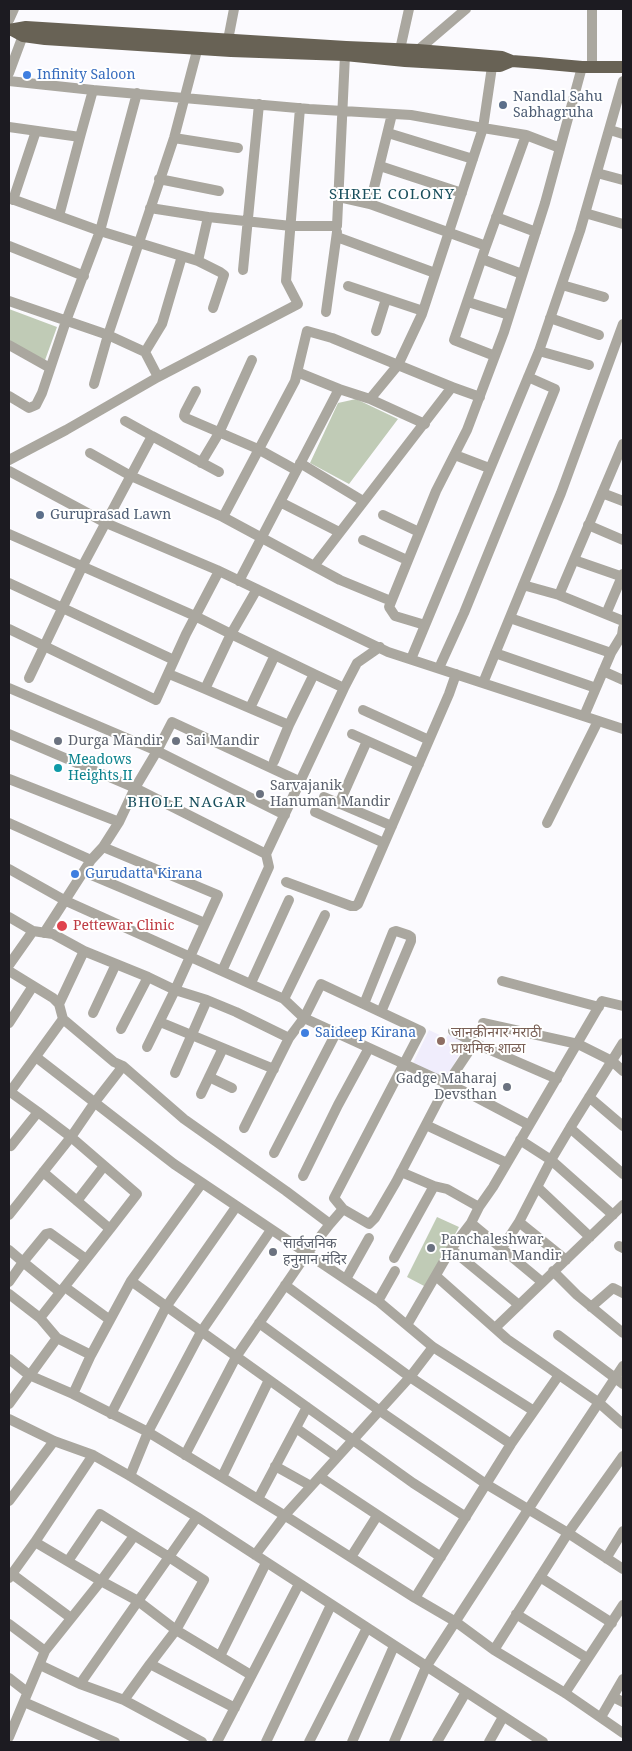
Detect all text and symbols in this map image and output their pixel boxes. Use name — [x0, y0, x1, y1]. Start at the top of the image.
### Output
place label: Infinity Saloon — [37, 67, 135, 83]
marker: Infinity Saloon — [21, 69, 33, 81]
place label: Nandlal Sahu Sabhagruha — [513, 89, 603, 121]
marker: Nandlal Sahu Sabhagruha — [497, 99, 509, 111]
district label: SHREE COLONY — [327, 186, 457, 204]
place label: Guruprasad Lawn — [50, 507, 171, 523]
marker: Guruprasad Lawn — [34, 509, 46, 521]
place label: Durga Mandir — [68, 733, 162, 749]
place label: Sai Mandir — [186, 733, 259, 749]
marker: Durga Mandir — [52, 735, 64, 747]
marker: Sai Mandir — [170, 735, 182, 747]
place label: Meadows Heights II — [68, 752, 133, 784]
marker: Meadows Heights II — [52, 762, 64, 774]
place label: Sarvajanik Hanuman Mandir — [270, 778, 390, 810]
marker: Sarvajanik Hanuman Mandir — [254, 788, 266, 800]
district label: BHOLE NAGAR — [126, 794, 248, 812]
place label: Gurudatta Kirana — [85, 866, 203, 882]
marker: Gurudatta Kirana — [69, 868, 81, 880]
place label: Pettewar Clinic — [73, 918, 174, 934]
marker: Pettewar Clinic — [55, 919, 69, 933]
place label: Saideep Kirana — [315, 1025, 416, 1041]
place label: जानकीनगर मराठी प्राथमिक शाळा — [451, 1025, 542, 1058]
marker: Saideep Kirana — [299, 1027, 311, 1039]
marker: जानकीनगर मराठी प्राथमिक शाळा — [435, 1035, 447, 1047]
place label: Gadge Maharaj Devsthan — [396, 1071, 497, 1104]
marker: Gadge Maharaj Devsthan — [501, 1081, 513, 1093]
place label: Panchaleshwar Hanuman Mandir — [441, 1232, 561, 1264]
place label: सार्वजनिक हनुमान मंदिर — [283, 1236, 347, 1268]
marker: Panchaleshwar Hanuman Mandir — [425, 1242, 437, 1254]
marker: सार्वजनिक हनुमान मंदिर — [267, 1246, 279, 1258]

